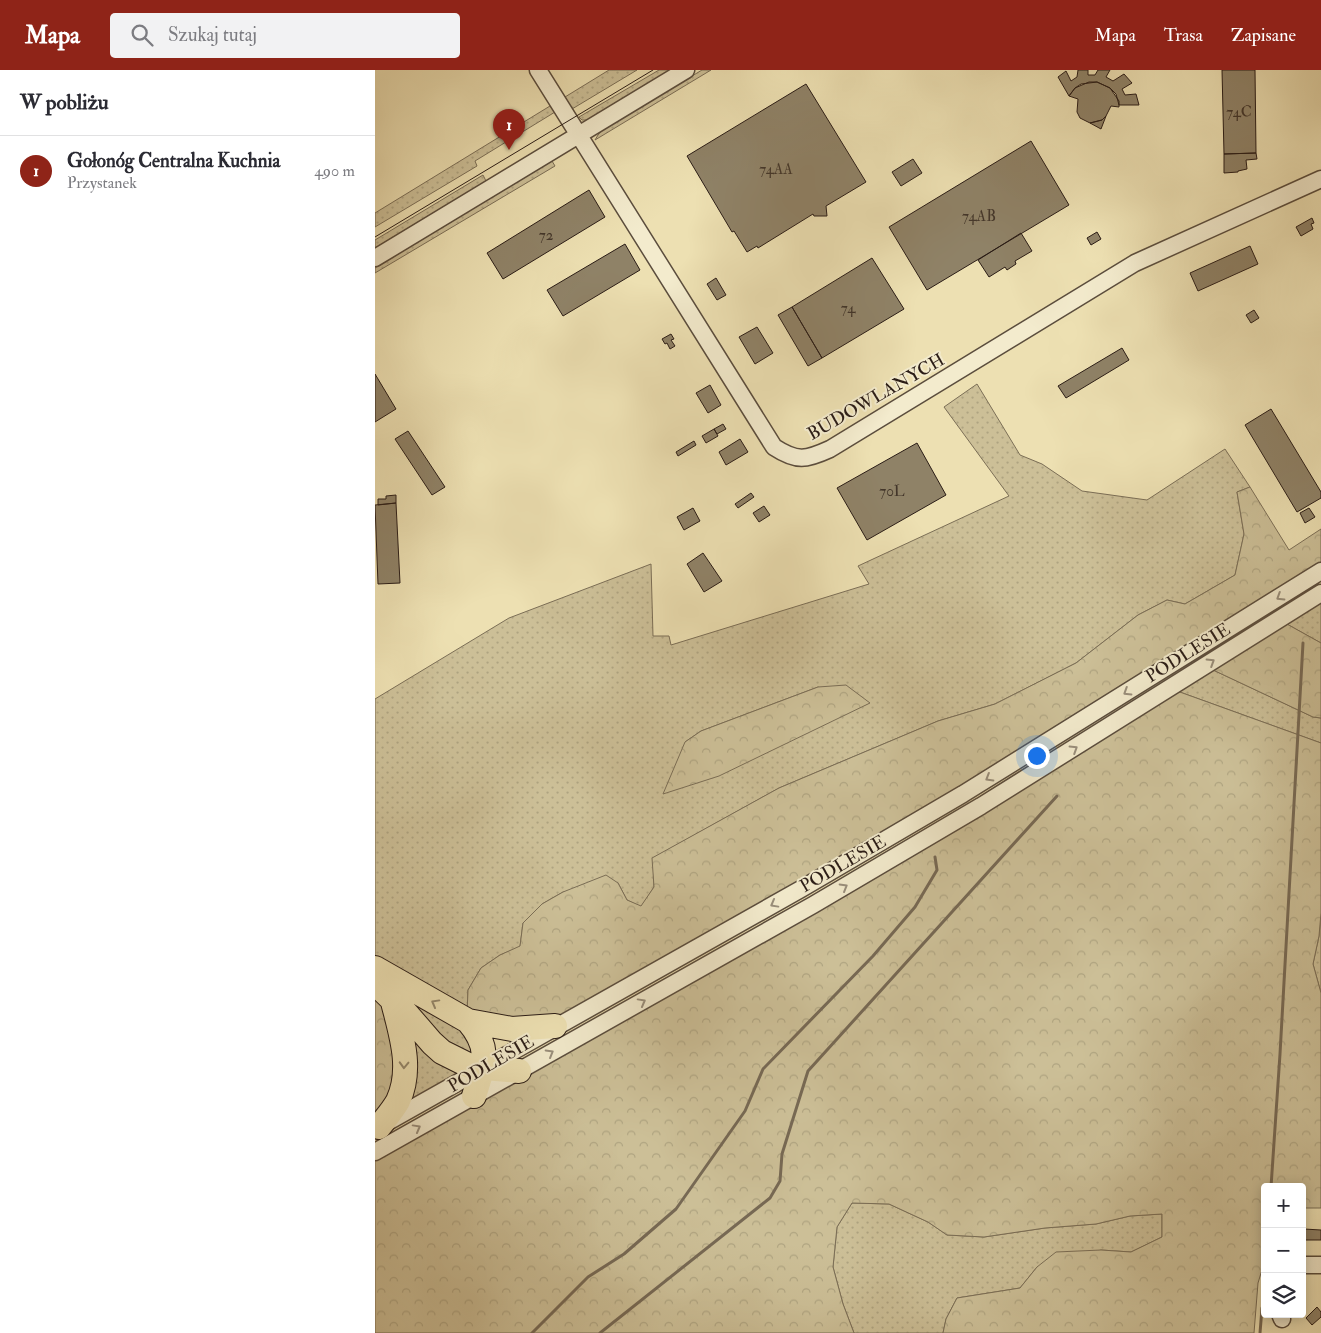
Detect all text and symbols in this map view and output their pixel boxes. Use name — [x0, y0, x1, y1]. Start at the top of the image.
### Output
search box — [110, 13, 460, 58]
text: Mapa — [25, 20, 80, 51]
icon: search — [128, 21, 156, 49]
text: Szukaj tutaj — [168, 23, 257, 47]
text: Mapa — [1095, 24, 1136, 47]
text: Trasa — [1164, 24, 1203, 47]
text: Zapisane — [1231, 24, 1296, 47]
text: W pobliżu — [20, 89, 109, 116]
house number: 74C — [1226, 103, 1252, 122]
pin: 1 — [493, 109, 525, 150]
text: Gołonóg Centralna Kuchnia — [67, 149, 280, 173]
house number: 74AA — [759, 160, 793, 179]
text: 1 — [33, 161, 39, 181]
text: 490 m — [314, 161, 355, 181]
text: Przystanek — [67, 173, 137, 193]
house number: 74AB — [962, 207, 996, 226]
house number: 72 — [539, 226, 554, 245]
house number: 74 — [841, 299, 856, 318]
street label: BUDOWLANYCH — [803, 348, 949, 446]
house number: 70L — [879, 482, 905, 501]
one-way arrow — [1276, 590, 1285, 600]
street label: PODLESIE — [1141, 618, 1235, 688]
one-way arrow — [1206, 659, 1215, 669]
one-way arrow — [1124, 686, 1133, 696]
your location — [1024, 743, 1050, 769]
one-way arrow — [1068, 746, 1077, 755]
one-way arrow — [986, 771, 995, 781]
street label: PODLESIE — [796, 830, 890, 898]
one-way arrow — [839, 883, 848, 893]
one-way arrow — [770, 898, 779, 908]
one-way arrow — [637, 998, 646, 1008]
one-way arrow — [431, 999, 440, 1009]
street label: PODLESIE — [444, 1030, 538, 1098]
one-way arrow — [545, 1049, 554, 1059]
one-way arrow — [399, 1061, 410, 1069]
one-way arrow — [412, 1125, 421, 1135]
map controls — [1261, 1183, 1306, 1318]
button: + — [1261, 1183, 1306, 1228]
button: − — [1261, 1228, 1306, 1273]
button: layers — [1261, 1273, 1306, 1318]

